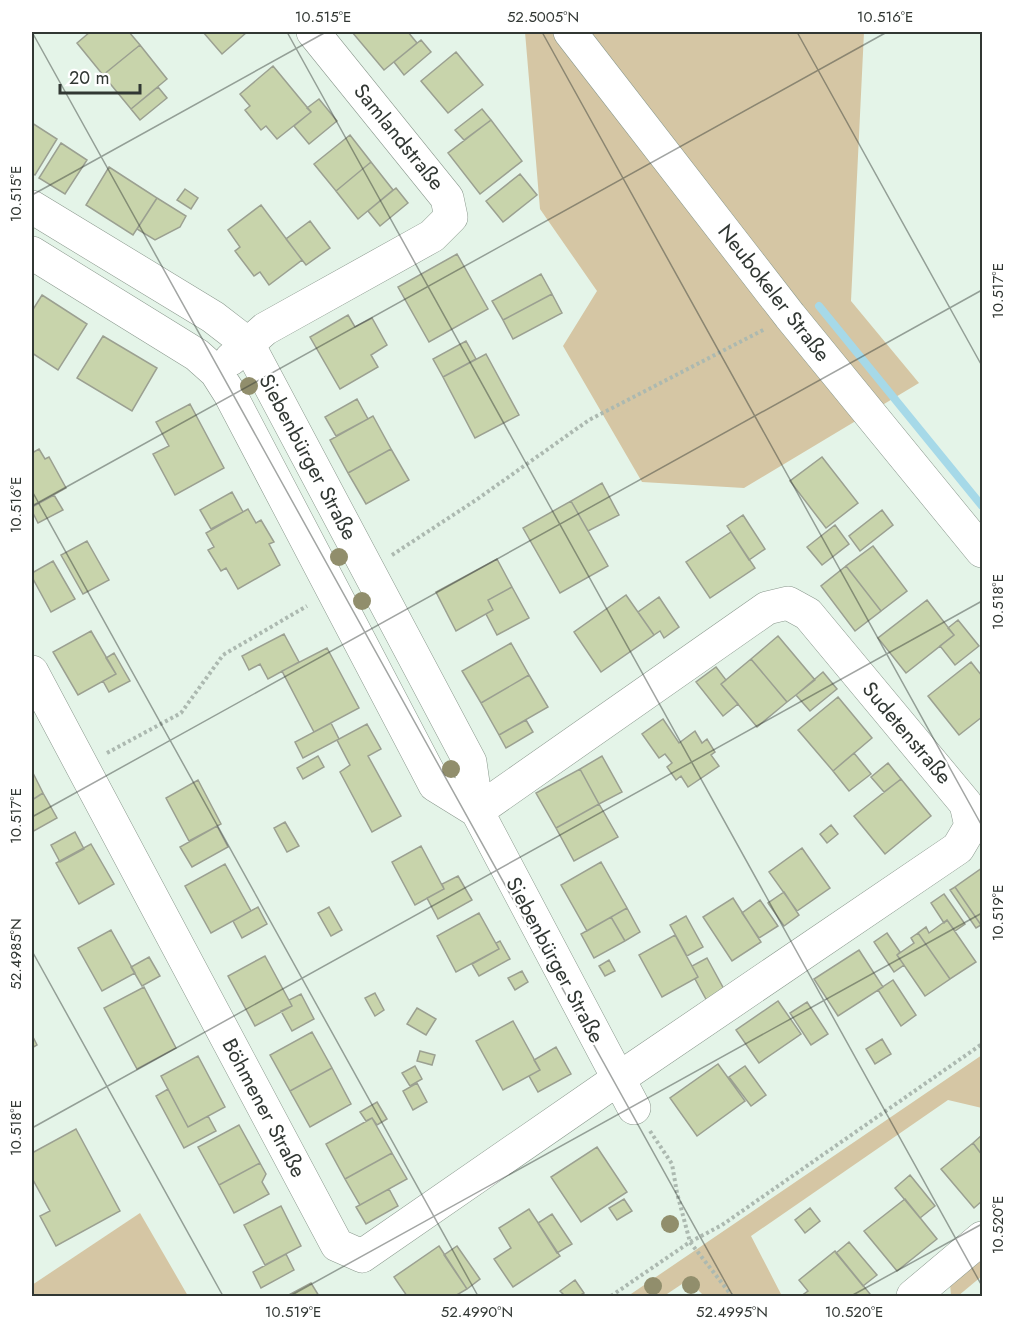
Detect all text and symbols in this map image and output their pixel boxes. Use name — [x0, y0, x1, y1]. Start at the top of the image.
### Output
text: 10.515°E — [295, 6, 351, 28]
text: 52.5005°N — [507, 6, 579, 28]
text: 10.516°E — [857, 6, 913, 28]
scale bar — [60, 57, 140, 95]
text: 20 m — [69, 65, 109, 91]
street label: Samlandstraße — [347, 77, 451, 197]
text: 10.515°E — [5, 166, 27, 222]
street label: Neubokeler Straße — [711, 218, 837, 368]
text: 10.517°E — [987, 263, 1009, 319]
street label: Siebenbürger Straße — [251, 369, 365, 546]
text: 10.516°E — [5, 477, 27, 533]
text: 10.518°E — [987, 574, 1009, 630]
street label: Sudetenstraße — [855, 675, 959, 791]
text: 10.517°E — [5, 788, 27, 844]
street label: Siebenbürger Straße — [498, 872, 612, 1049]
text: 10.519°E — [987, 885, 1009, 941]
text: 52.4985°N — [5, 918, 27, 990]
street label: Böhmener Straße — [215, 1033, 313, 1183]
text: 10.518°E — [5, 1100, 27, 1156]
text: 10.520°E — [987, 1196, 1009, 1254]
text: 10.519°E — [265, 1301, 321, 1323]
text: 52.4990°N — [441, 1301, 513, 1323]
text: 52.4995°N — [696, 1301, 768, 1323]
text: 10.520°E — [825, 1301, 883, 1323]

